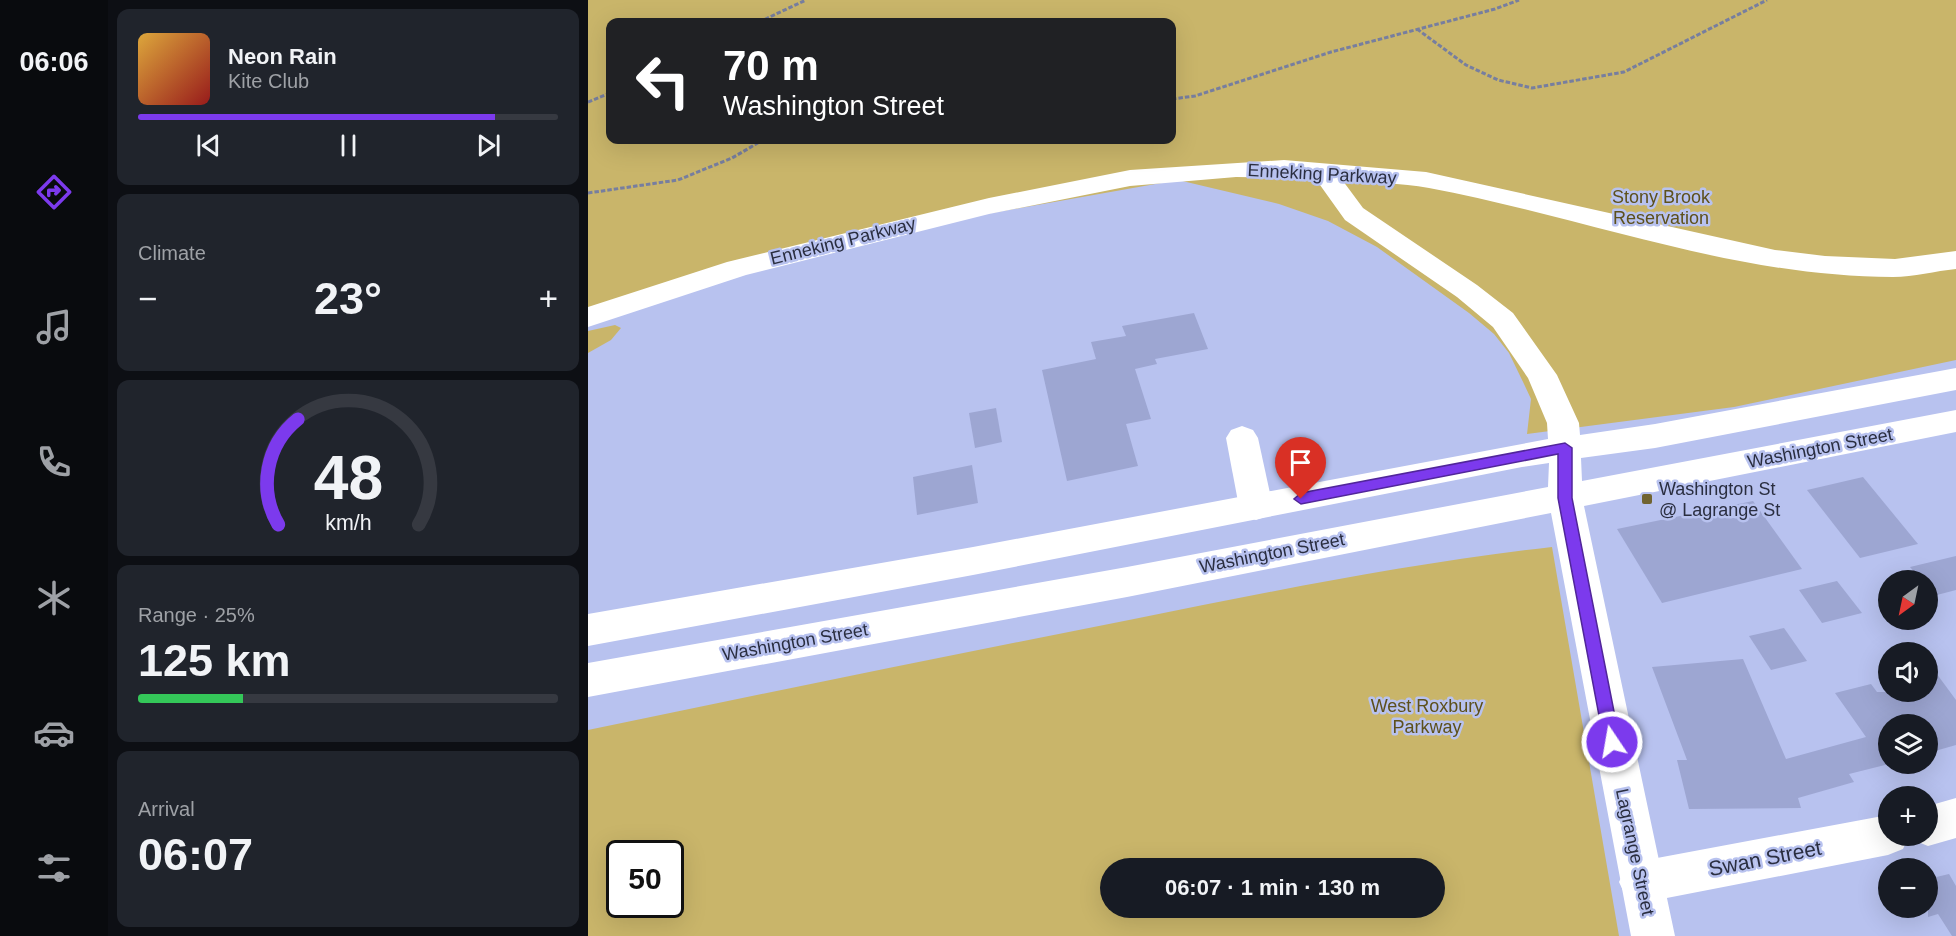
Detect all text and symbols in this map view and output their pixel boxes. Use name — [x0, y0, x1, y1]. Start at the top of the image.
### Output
icon: left — [624, 42, 702, 120]
text: 70 m — [723, 42, 819, 89]
text: Neon Rain — [228, 44, 337, 69]
text: 06:06 — [19, 47, 89, 77]
text: Kite Club — [228, 70, 309, 92]
text: Washington Street — [723, 91, 944, 121]
icon: previous — [192, 129, 225, 162]
icon: pause — [332, 129, 365, 162]
icon: next — [472, 129, 505, 162]
street label: Enneking Parkway — [1247, 160, 1397, 188]
icon: directions — [33, 171, 75, 213]
park label: Stony Brook Reservation — [1612, 187, 1711, 228]
street label: Enneking Parkway — [768, 213, 918, 269]
text: Climate — [138, 242, 206, 264]
text: 23° — [314, 273, 382, 324]
text: − — [138, 280, 157, 317]
text: + — [539, 280, 558, 317]
icon: music — [33, 306, 75, 348]
street label: Washington Street — [1746, 424, 1894, 472]
pin — [1275, 437, 1326, 499]
icon: phone — [33, 441, 75, 483]
text: 48 — [313, 443, 383, 512]
icon: arrive — [1284, 446, 1317, 479]
place label: Washington St @ Lagrange St — [1659, 479, 1780, 520]
marker: Washington St @ Lagrange St — [1640, 492, 1654, 506]
text: km/h — [325, 511, 371, 535]
street label: Washington Street — [1198, 529, 1346, 577]
north arrow — [1878, 570, 1938, 630]
map controls — [1878, 570, 1938, 918]
icon: climate — [33, 577, 75, 619]
text: Range · 25% — [138, 604, 255, 626]
street label: Washington Street — [721, 619, 869, 665]
text: 125 km — [138, 635, 291, 686]
button: sound — [1878, 642, 1938, 702]
park label: West Roxbury Parkway — [1371, 696, 1483, 737]
position arrow — [1580, 710, 1644, 774]
icon: car — [33, 712, 75, 754]
button: layers — [1878, 714, 1938, 774]
button: + — [1878, 786, 1938, 846]
street label: Lagrange Street — [1612, 787, 1658, 917]
text: Arrival — [138, 798, 195, 820]
text: 06:07 — [138, 829, 253, 880]
street label: Swan Street — [1707, 836, 1823, 880]
speed limit sign: 50 — [606, 840, 684, 918]
icon: filters — [33, 847, 75, 889]
button: − — [1878, 858, 1938, 918]
text: 06:07 · 1 min · 130 m — [1165, 875, 1380, 900]

